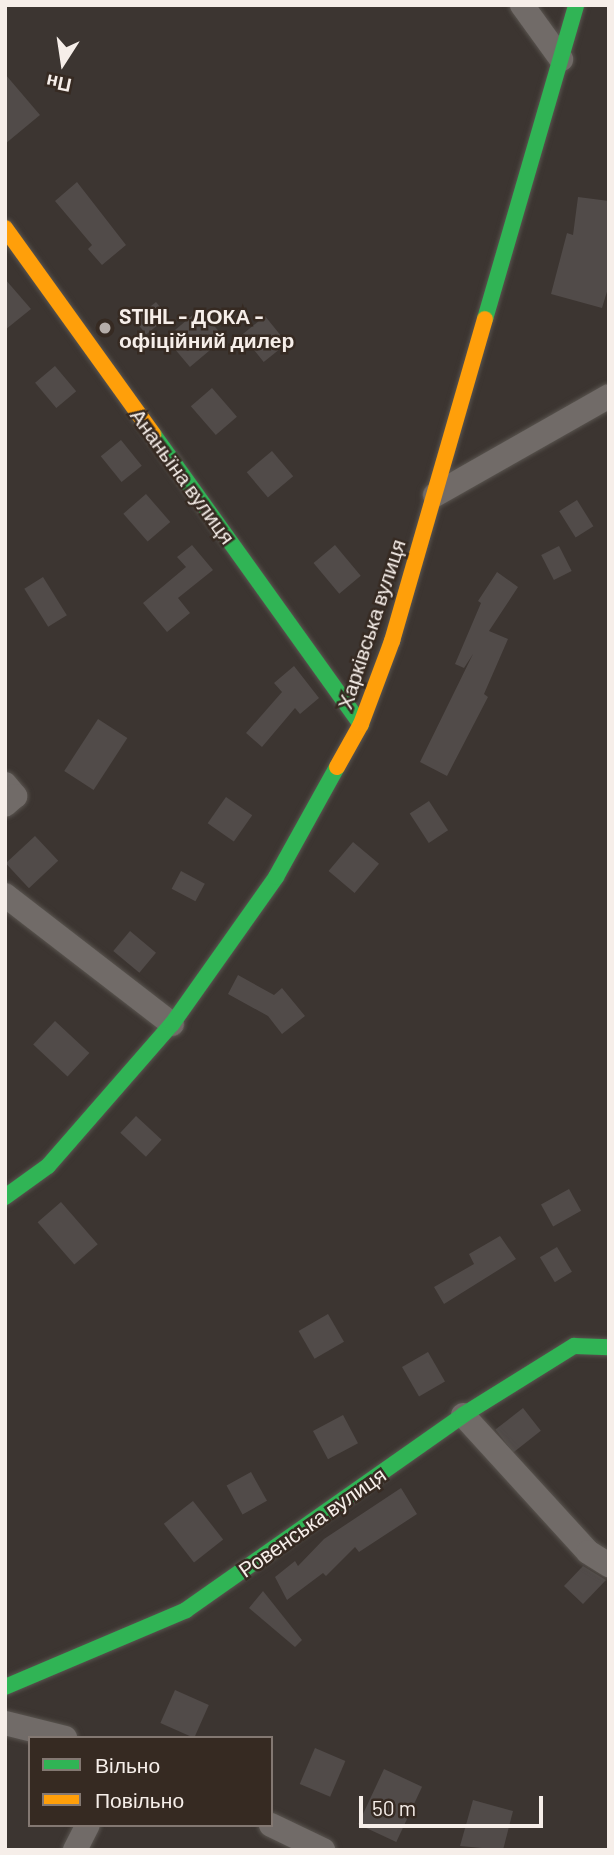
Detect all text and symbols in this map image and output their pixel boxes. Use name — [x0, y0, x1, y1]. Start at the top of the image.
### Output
north arrow — [28, 28, 98, 98]
text: Пн — [44, 70, 73, 98]
place label: STIHL - ДОКА - офіційний дилер — [119, 303, 294, 353]
marker: STIHL - ДОКА - офіційний дилер — [97, 320, 113, 336]
street label: Ананьїна вулиця — [125, 403, 241, 549]
street label: Харківська вулиця — [332, 536, 410, 712]
street label: Ровенська вулиця — [233, 1462, 391, 1582]
legend — [28, 1736, 273, 1827]
text: Вільно — [95, 1752, 160, 1777]
scale bar — [362, 1782, 546, 1826]
text: Повільно — [95, 1787, 184, 1812]
text: 50 m — [372, 1795, 416, 1820]

